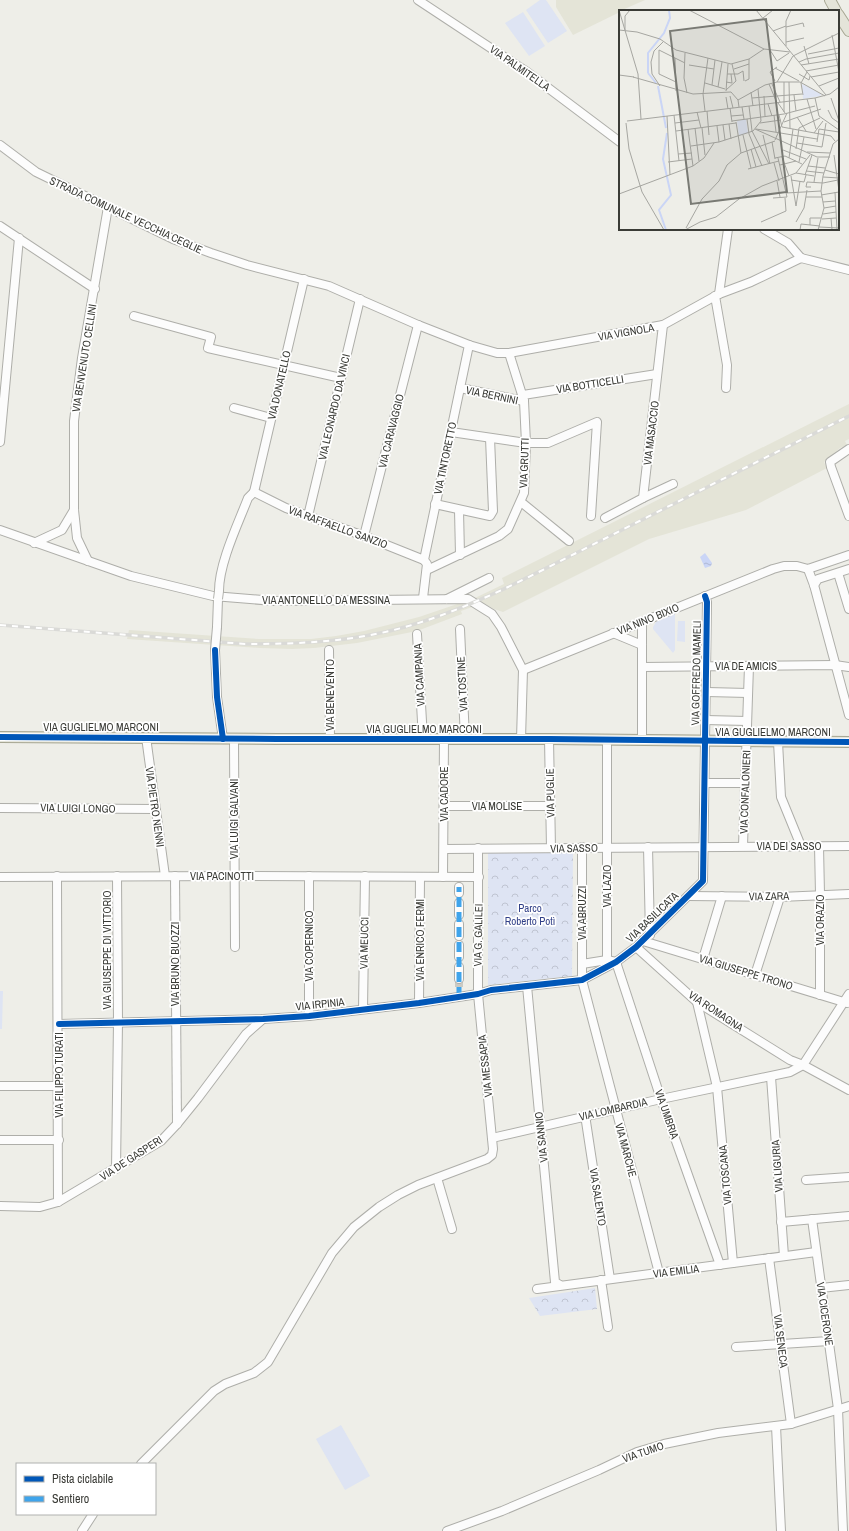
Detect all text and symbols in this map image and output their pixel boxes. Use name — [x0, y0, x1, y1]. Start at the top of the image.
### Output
inset map — [619, 10, 839, 230]
street label: VIA PALMITELLA — [487, 42, 554, 95]
street label: STRADA COMUNALE VECCHIA CEGLIE — [47, 173, 205, 257]
street label: VIA BENVENUTO CELLINI — [69, 303, 99, 413]
street label: VIA VIGNOLA — [597, 320, 656, 344]
street label: VIA DONATELLO — [264, 349, 294, 421]
street label: VIA LEONARDO DA VINCI — [315, 353, 353, 461]
street label: VIA BOTTICELLI — [555, 372, 625, 396]
street label: VIA BERNINI — [465, 383, 519, 407]
street label: VIA CARAVAGGIO — [375, 392, 407, 470]
street label: VIA MASACCIO — [640, 400, 662, 466]
street label: VIA TINTORETTO — [430, 420, 460, 496]
street label: VIA GRUTTI — [516, 438, 532, 488]
street label: VIA RAFFAELLO SANZIO — [286, 503, 390, 551]
street label: VIA ANTONELLO DA MESSINA — [262, 593, 391, 607]
street label: VIA NINO BIXIO — [615, 600, 681, 638]
street label: VIA GOFFREDO MAMELI — [688, 621, 704, 725]
street label: VIA CAMPANIA — [410, 642, 428, 707]
street label: VIA TOSTINE — [454, 656, 470, 712]
street label: VIA BENEVENTO — [323, 659, 337, 731]
street label: VIA DE AMICIS — [715, 659, 777, 673]
street label: VIA GUGLIELMO MARCONI — [43, 720, 159, 734]
street label: VIA GUGLIELMO MARCONI — [366, 722, 482, 736]
street label: VIA GUGLIELMO MARCONI — [715, 725, 831, 739]
street label: VIA CONFALONIERI — [737, 750, 753, 834]
street label: VIA PIETRO NENNI — [142, 766, 168, 848]
street label: VIA CADORE — [437, 766, 451, 822]
street label: VIA PUGLIE — [543, 768, 557, 818]
street label: VIA LUIGI GALVANI — [227, 779, 241, 859]
street label: VIA MOLISE — [472, 799, 522, 813]
street label: VIA LUIGI LONGO — [40, 800, 116, 816]
street label: VIA DEI SASSO — [756, 839, 822, 853]
street label: VIA SASSO — [550, 841, 598, 855]
street label: VIA LAZIO — [600, 865, 614, 907]
street label: VIA PACINOTTI — [190, 869, 254, 883]
street label: VIA ABRUZZI — [575, 886, 589, 940]
street label: VIA BASILICATA — [623, 888, 682, 945]
street label: VIA ZARA — [749, 889, 790, 903]
street label: VIA GIUSEPPE DI VITTORIO — [100, 890, 114, 1010]
street label: VIA ORAZIO — [813, 894, 827, 946]
street label: VIA ENRICO FERMI — [413, 899, 427, 981]
park label: Parco Roberto Potì — [505, 901, 555, 928]
street label: VIA G. GALILEI — [470, 904, 486, 966]
street label: VIA COPERNICO — [302, 910, 316, 982]
street label: VIA MEUCCI — [357, 917, 371, 969]
street label: VIA BRUNO BUOZZI — [168, 922, 182, 1006]
street label: VIA GIUSEPPE TRONO — [697, 951, 795, 993]
street label: VIA ROMAGNA — [686, 988, 747, 1035]
street label: VIA IRPINIA — [295, 994, 346, 1014]
street label: VIA FILIPPO TURATI — [52, 1032, 66, 1118]
street label: VIA MESSAPIA — [475, 1033, 495, 1098]
street label: VIA UMBRIA — [652, 1087, 682, 1142]
street label: VIA LOMBARDIA — [577, 1094, 649, 1124]
street label: VIA SANNIO — [531, 1111, 551, 1163]
street label: VIA MARCHE — [612, 1121, 640, 1179]
street label: VIA DE GASPERI — [97, 1133, 165, 1183]
street label: VIA LIGURIA — [768, 1138, 786, 1193]
street label: VIA TOSCANA — [715, 1144, 735, 1205]
street label: VIA SALENTO — [587, 1167, 609, 1227]
street label: VIA EMILIA — [652, 1261, 701, 1281]
street label: VIA CICERONE — [814, 1281, 836, 1347]
street label: VIA SENECA — [771, 1314, 791, 1369]
street label: VIA TUMO — [620, 1438, 666, 1466]
legend — [16, 1463, 156, 1515]
text: Pista ciclabile — [52, 1471, 113, 1487]
text: Sentiero — [52, 1491, 89, 1507]

